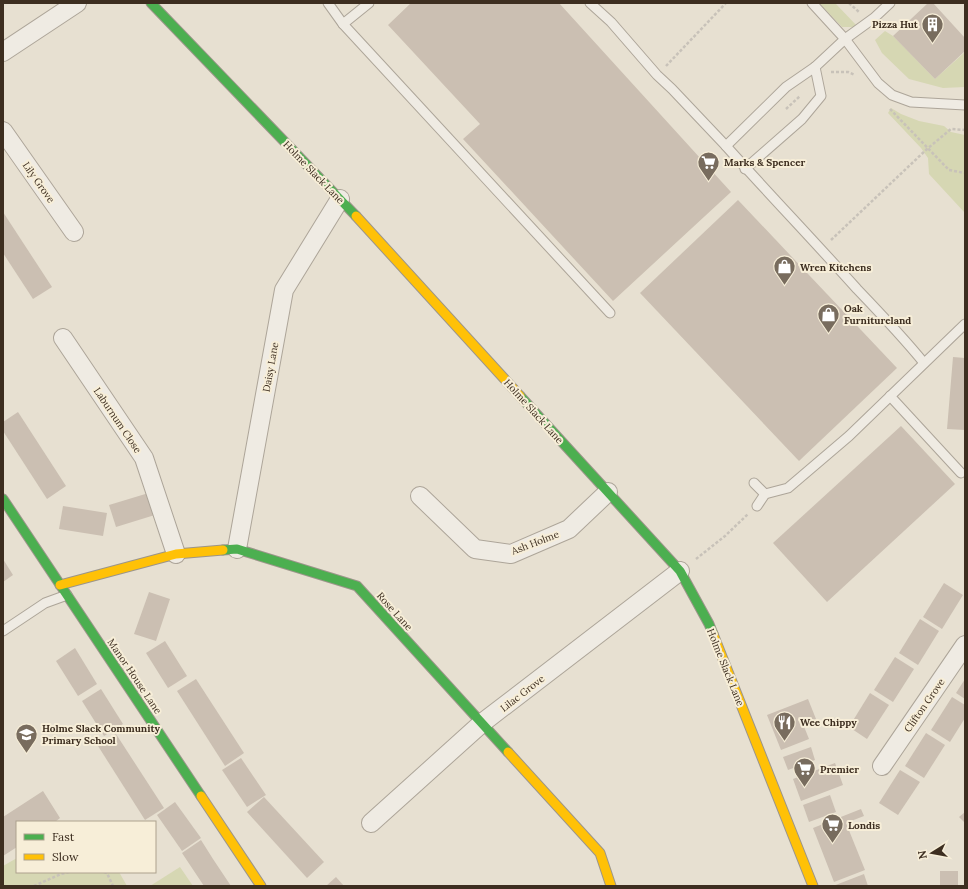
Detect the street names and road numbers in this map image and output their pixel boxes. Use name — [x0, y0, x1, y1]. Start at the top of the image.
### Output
street label: Holme Slack Lane — [280, 138, 347, 207]
street label: Lily Grove — [20, 159, 58, 206]
street label: Daisy Lane — [260, 340, 281, 393]
street label: Holme Slack Lane — [501, 376, 566, 447]
street label: Laburnum Close — [91, 385, 145, 456]
street label: Ash Holme — [509, 527, 561, 558]
street label: Rose Lane — [374, 589, 416, 634]
street label: Holme Slack Lane — [704, 626, 747, 708]
street label: Manor House Lane — [105, 636, 165, 717]
street label: Lilac Grove — [498, 672, 547, 715]
street label: Clifton Grove — [901, 675, 948, 735]

